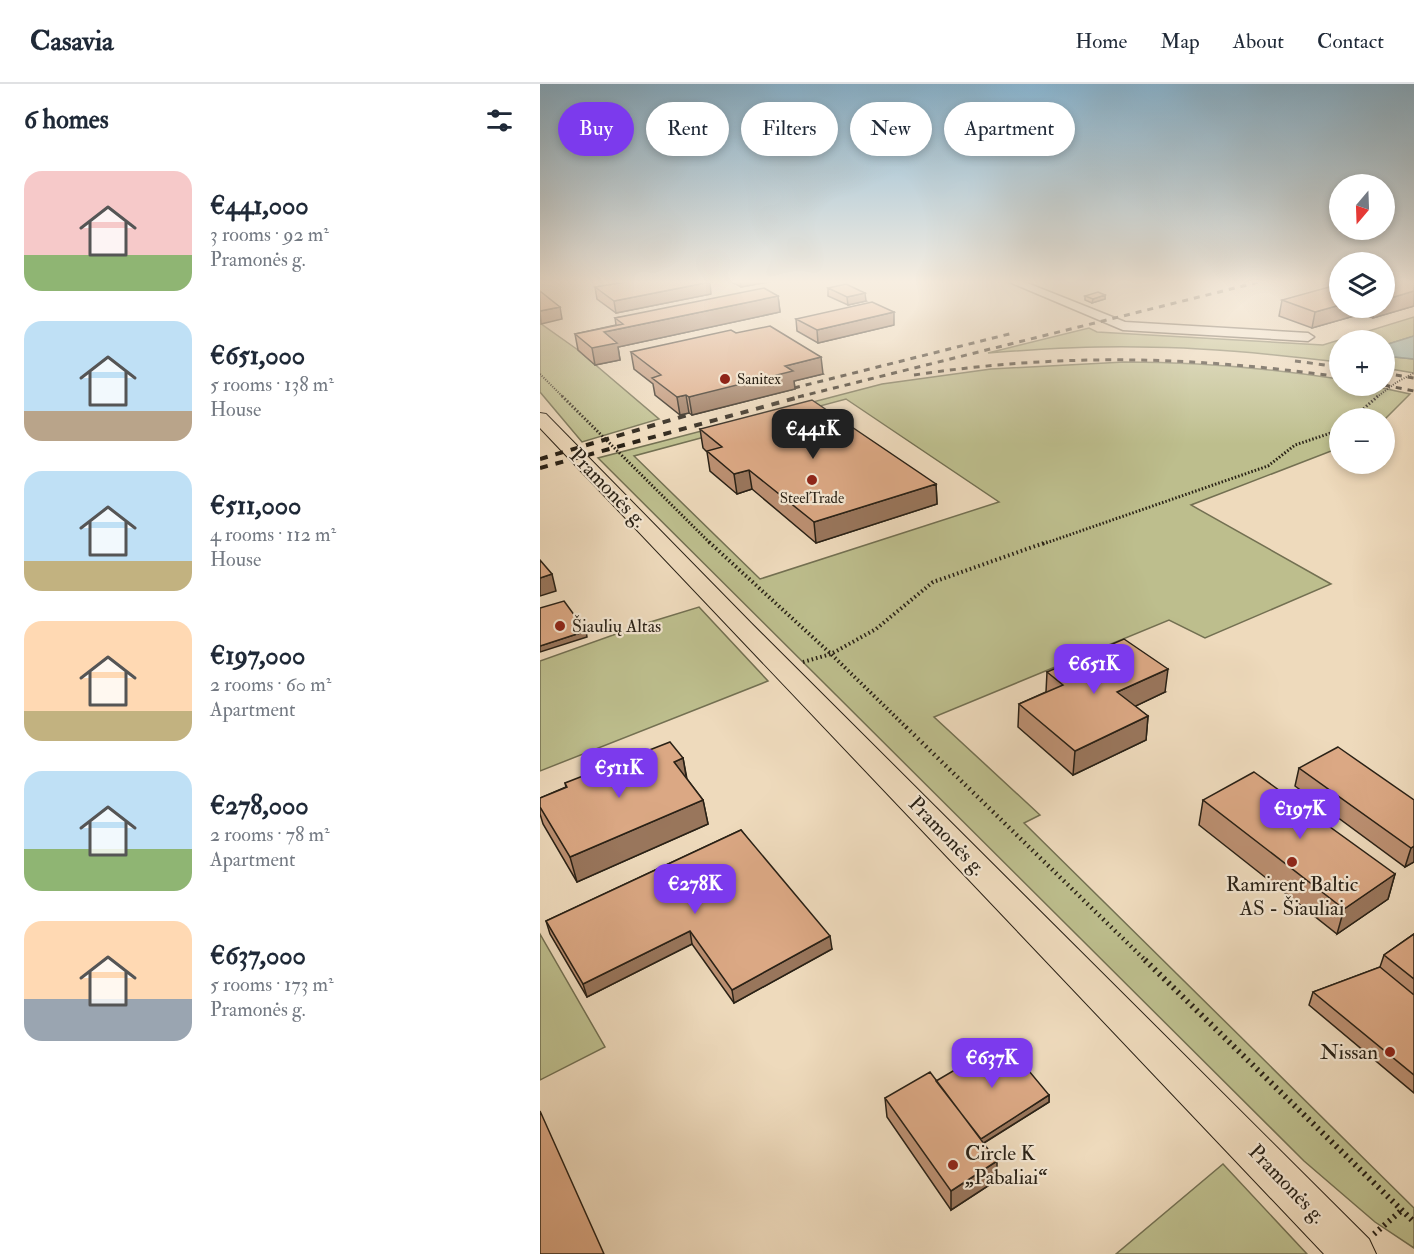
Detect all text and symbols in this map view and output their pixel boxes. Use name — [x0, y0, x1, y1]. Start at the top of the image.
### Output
text: Casavia — [30, 24, 114, 59]
text: Home — [1075, 28, 1127, 55]
text: Map — [1160, 28, 1200, 55]
text: About — [1233, 28, 1284, 55]
text: Contact — [1317, 28, 1384, 55]
chip: Buy — [558, 102, 634, 156]
chip: Rent — [646, 102, 729, 156]
chip: Filters — [741, 102, 838, 156]
chip: New — [850, 102, 932, 156]
chip: Apartment — [944, 102, 1075, 156]
text: 6 homes — [24, 104, 109, 136]
icon: filters — [483, 104, 516, 137]
north arrow — [1329, 174, 1395, 240]
map controls — [1329, 174, 1395, 474]
text: €441,000 — [210, 190, 309, 222]
icon: home — [72, 195, 144, 267]
text: 3 rooms · 92 m² — [210, 222, 329, 247]
text: Pramonės g. — [210, 247, 306, 272]
button: layers — [1329, 252, 1395, 318]
button: + — [1329, 330, 1395, 396]
text: €651,000 — [210, 340, 305, 372]
icon: home — [72, 345, 144, 417]
place label: Sanitex — [737, 370, 781, 389]
text: 5 rooms · 138 m² — [210, 372, 334, 397]
marker: Sanitex — [718, 372, 732, 386]
text: House — [210, 397, 261, 422]
button: − — [1329, 408, 1395, 474]
pin: €441K — [771, 409, 855, 460]
text: €441K — [786, 416, 840, 441]
street label: Pramonės g. — [563, 443, 653, 533]
marker: SteelTrade — [805, 473, 819, 487]
place label: SteelTrade — [780, 489, 844, 508]
text: €511,000 — [210, 490, 301, 522]
icon: home — [72, 495, 144, 567]
text: 4 rooms · 112 m² — [210, 522, 336, 547]
text: House — [210, 547, 261, 572]
place label: Šiaulių Altas — [572, 614, 661, 638]
marker: Šiaulių Altas — [553, 619, 567, 633]
text: €197,000 — [210, 640, 305, 672]
pin: €651K — [1052, 644, 1136, 695]
icon: home — [72, 645, 144, 717]
text: €651K — [1068, 651, 1120, 676]
text: 2 rooms · 60 m² — [210, 672, 331, 697]
text: Apartment — [210, 697, 295, 722]
pin: €511K — [577, 748, 661, 799]
text: €511K — [595, 755, 643, 780]
pin: €197K — [1258, 789, 1342, 840]
text: €278,000 — [210, 790, 309, 822]
street label: Pramonės g. — [902, 791, 992, 881]
icon: home — [72, 795, 144, 867]
text: €197K — [1274, 796, 1326, 821]
text: 2 rooms · 78 m² — [210, 822, 330, 847]
text: Apartment — [210, 847, 295, 872]
marker: Ramirent Baltic AS - Šiauliai — [1285, 855, 1299, 869]
pin: €278K — [653, 864, 737, 915]
text: €278K — [668, 871, 722, 896]
place label: Ramirent Baltic AS - Šiauliai — [1226, 871, 1359, 922]
text: €637,000 — [210, 940, 306, 972]
icon: home — [72, 945, 144, 1017]
text: 5 rooms · 173 m² — [210, 972, 334, 997]
text: Pramonės g. — [210, 997, 306, 1022]
pin: €637K — [950, 1038, 1034, 1089]
place label: Nissan — [1320, 1039, 1378, 1066]
text: €637K — [966, 1045, 1018, 1070]
marker: Nissan — [1383, 1045, 1397, 1059]
street label: Pramonės g. — [1242, 1139, 1332, 1229]
place label: Circle K „Pabaliai“ — [964, 1140, 1048, 1191]
marker: Circle K „Pabaliai“ — [946, 1158, 960, 1172]

